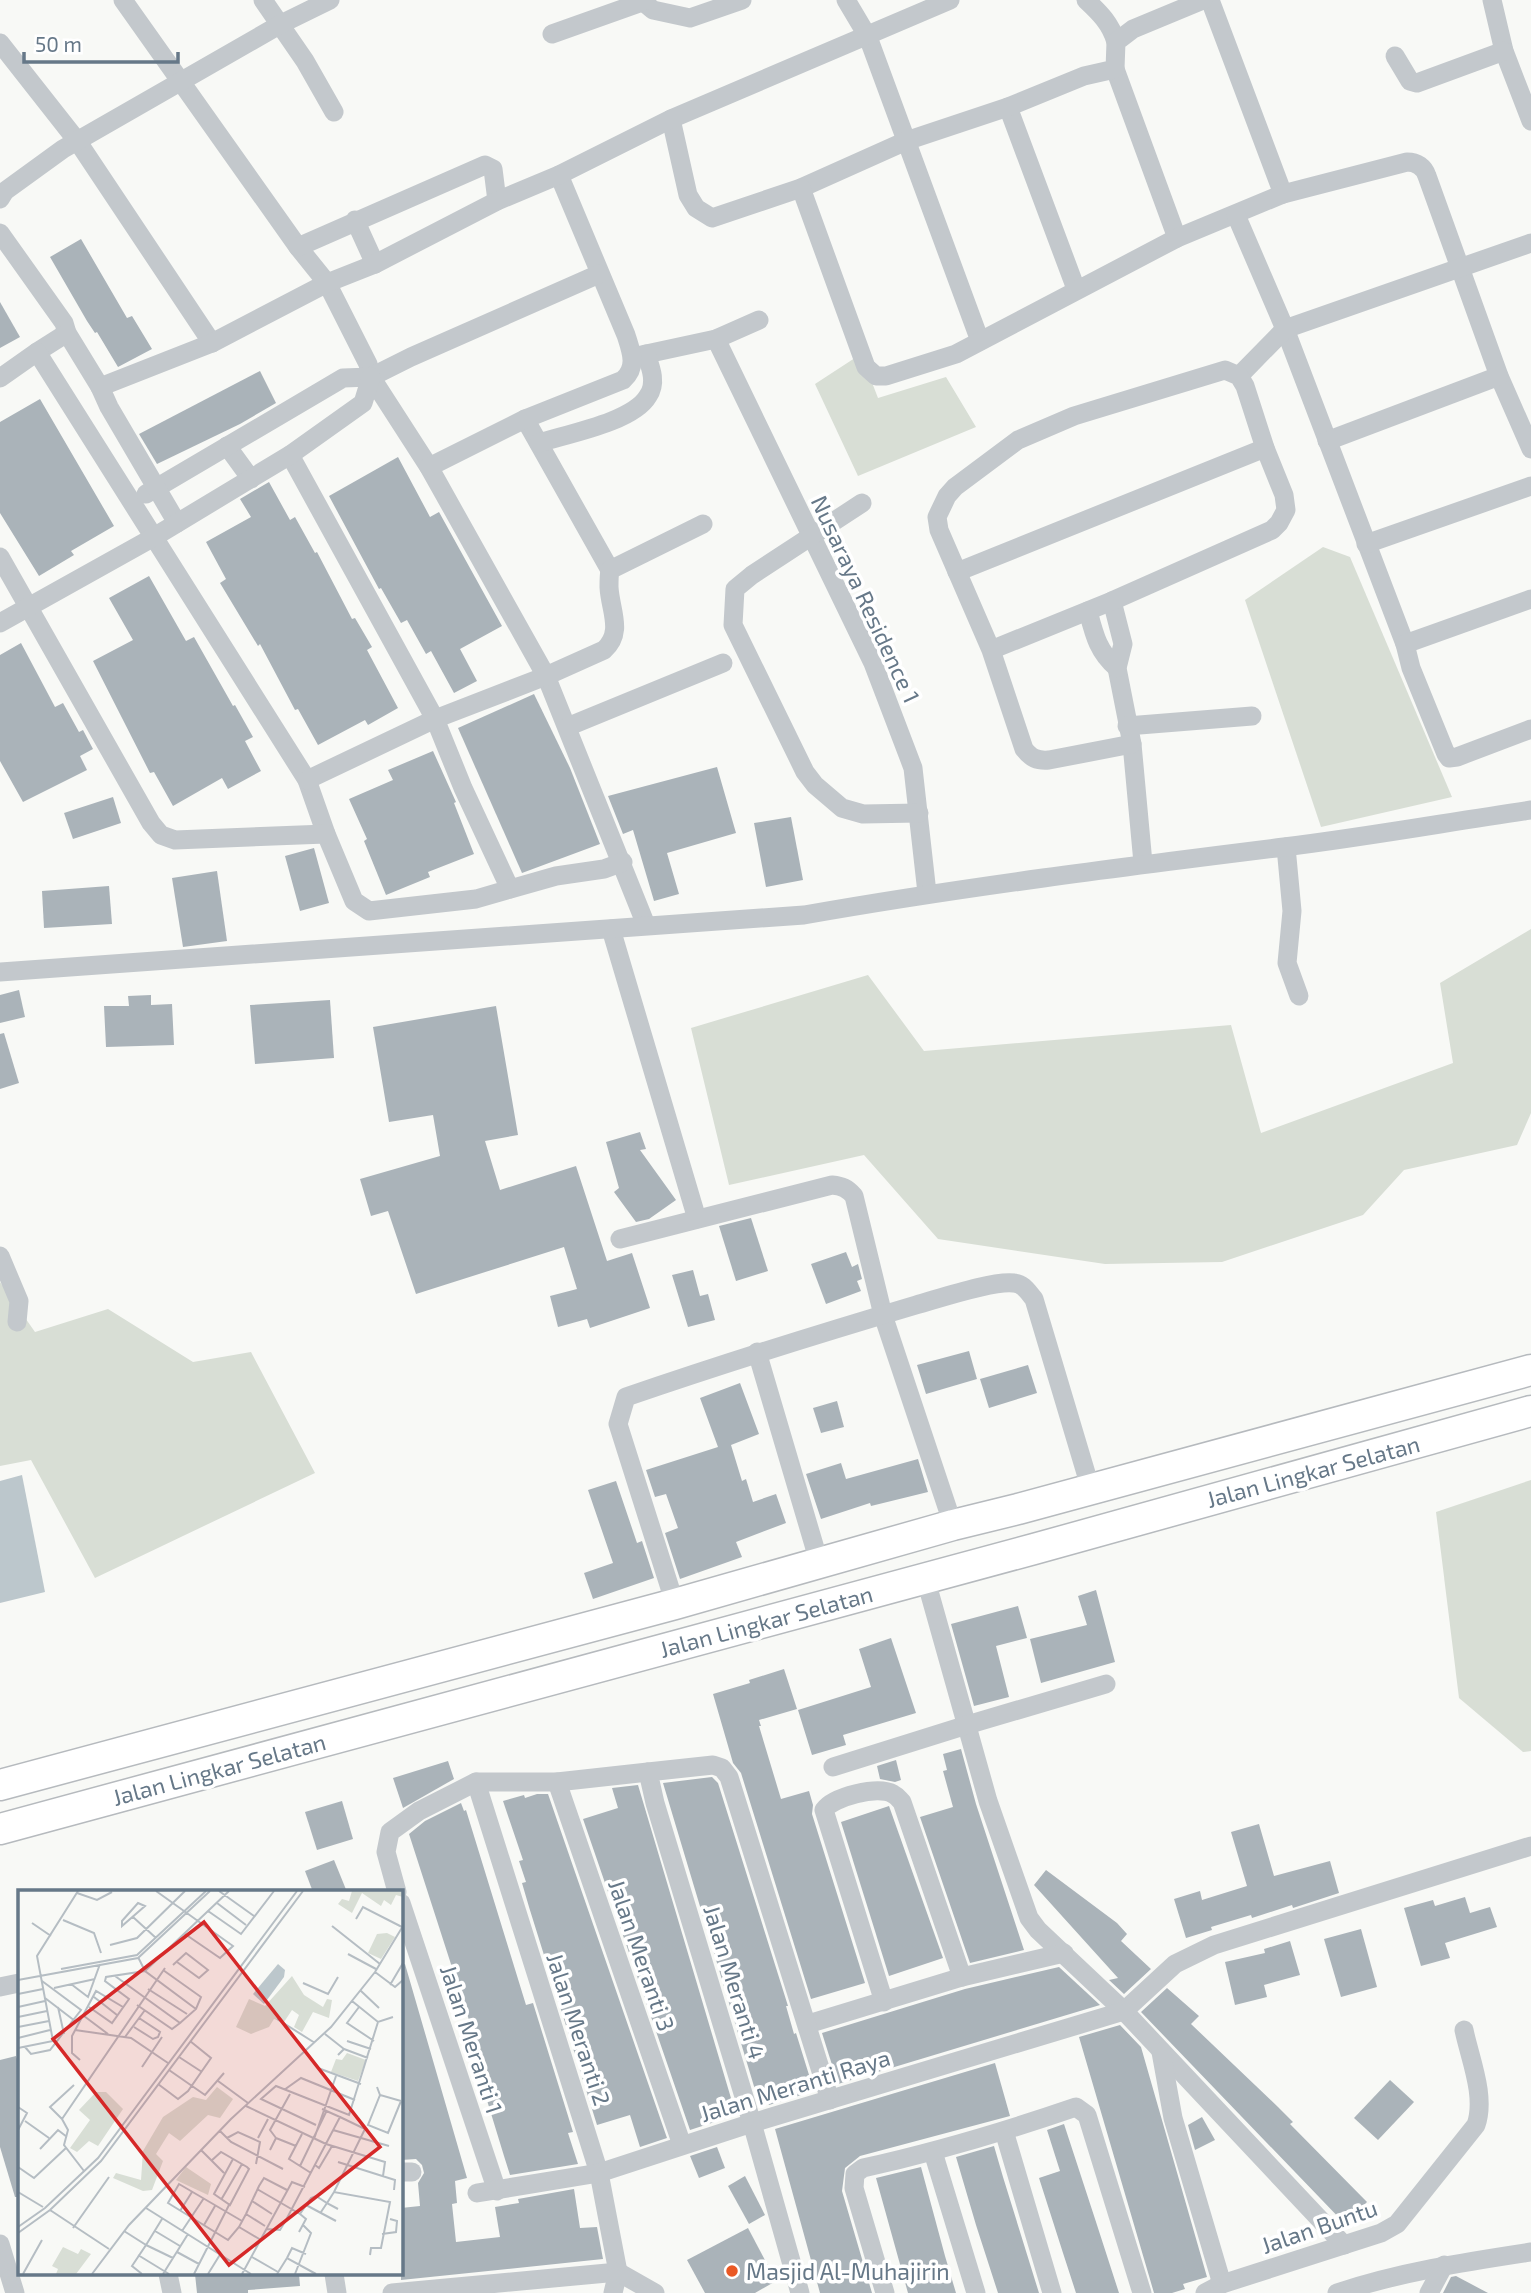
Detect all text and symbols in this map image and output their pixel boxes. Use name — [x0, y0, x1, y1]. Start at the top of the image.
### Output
scale bar — [24, 21, 178, 65]
text: 50 m — [35, 31, 82, 56]
street label: Nusaraya Residence 1 — [806, 491, 926, 707]
street label: Jalan Lingkar Selatan — [1203, 1429, 1423, 1513]
street label: Jalan Lingkar Selatan — [656, 1579, 876, 1663]
street label: Jalan Lingkar Selatan — [109, 1727, 329, 1811]
street label: Jalan Meranti 3 — [603, 1875, 681, 2035]
inset map — [18, 1890, 402, 2276]
street label: Jalan Meranti 4 — [698, 1901, 772, 2063]
street label: Jalan Meranti 2 — [541, 1949, 617, 2109]
street label: Jalan Meranti 1 — [435, 1961, 509, 2117]
street label: Jalan Meranti Raya — [697, 2043, 893, 2127]
street label: Jalan Buntu — [1257, 2193, 1381, 2259]
place label: Masjid Al-Muhajirin — [746, 2257, 950, 2285]
marker: Masjid Al-Muhajirin — [724, 2263, 740, 2279]

